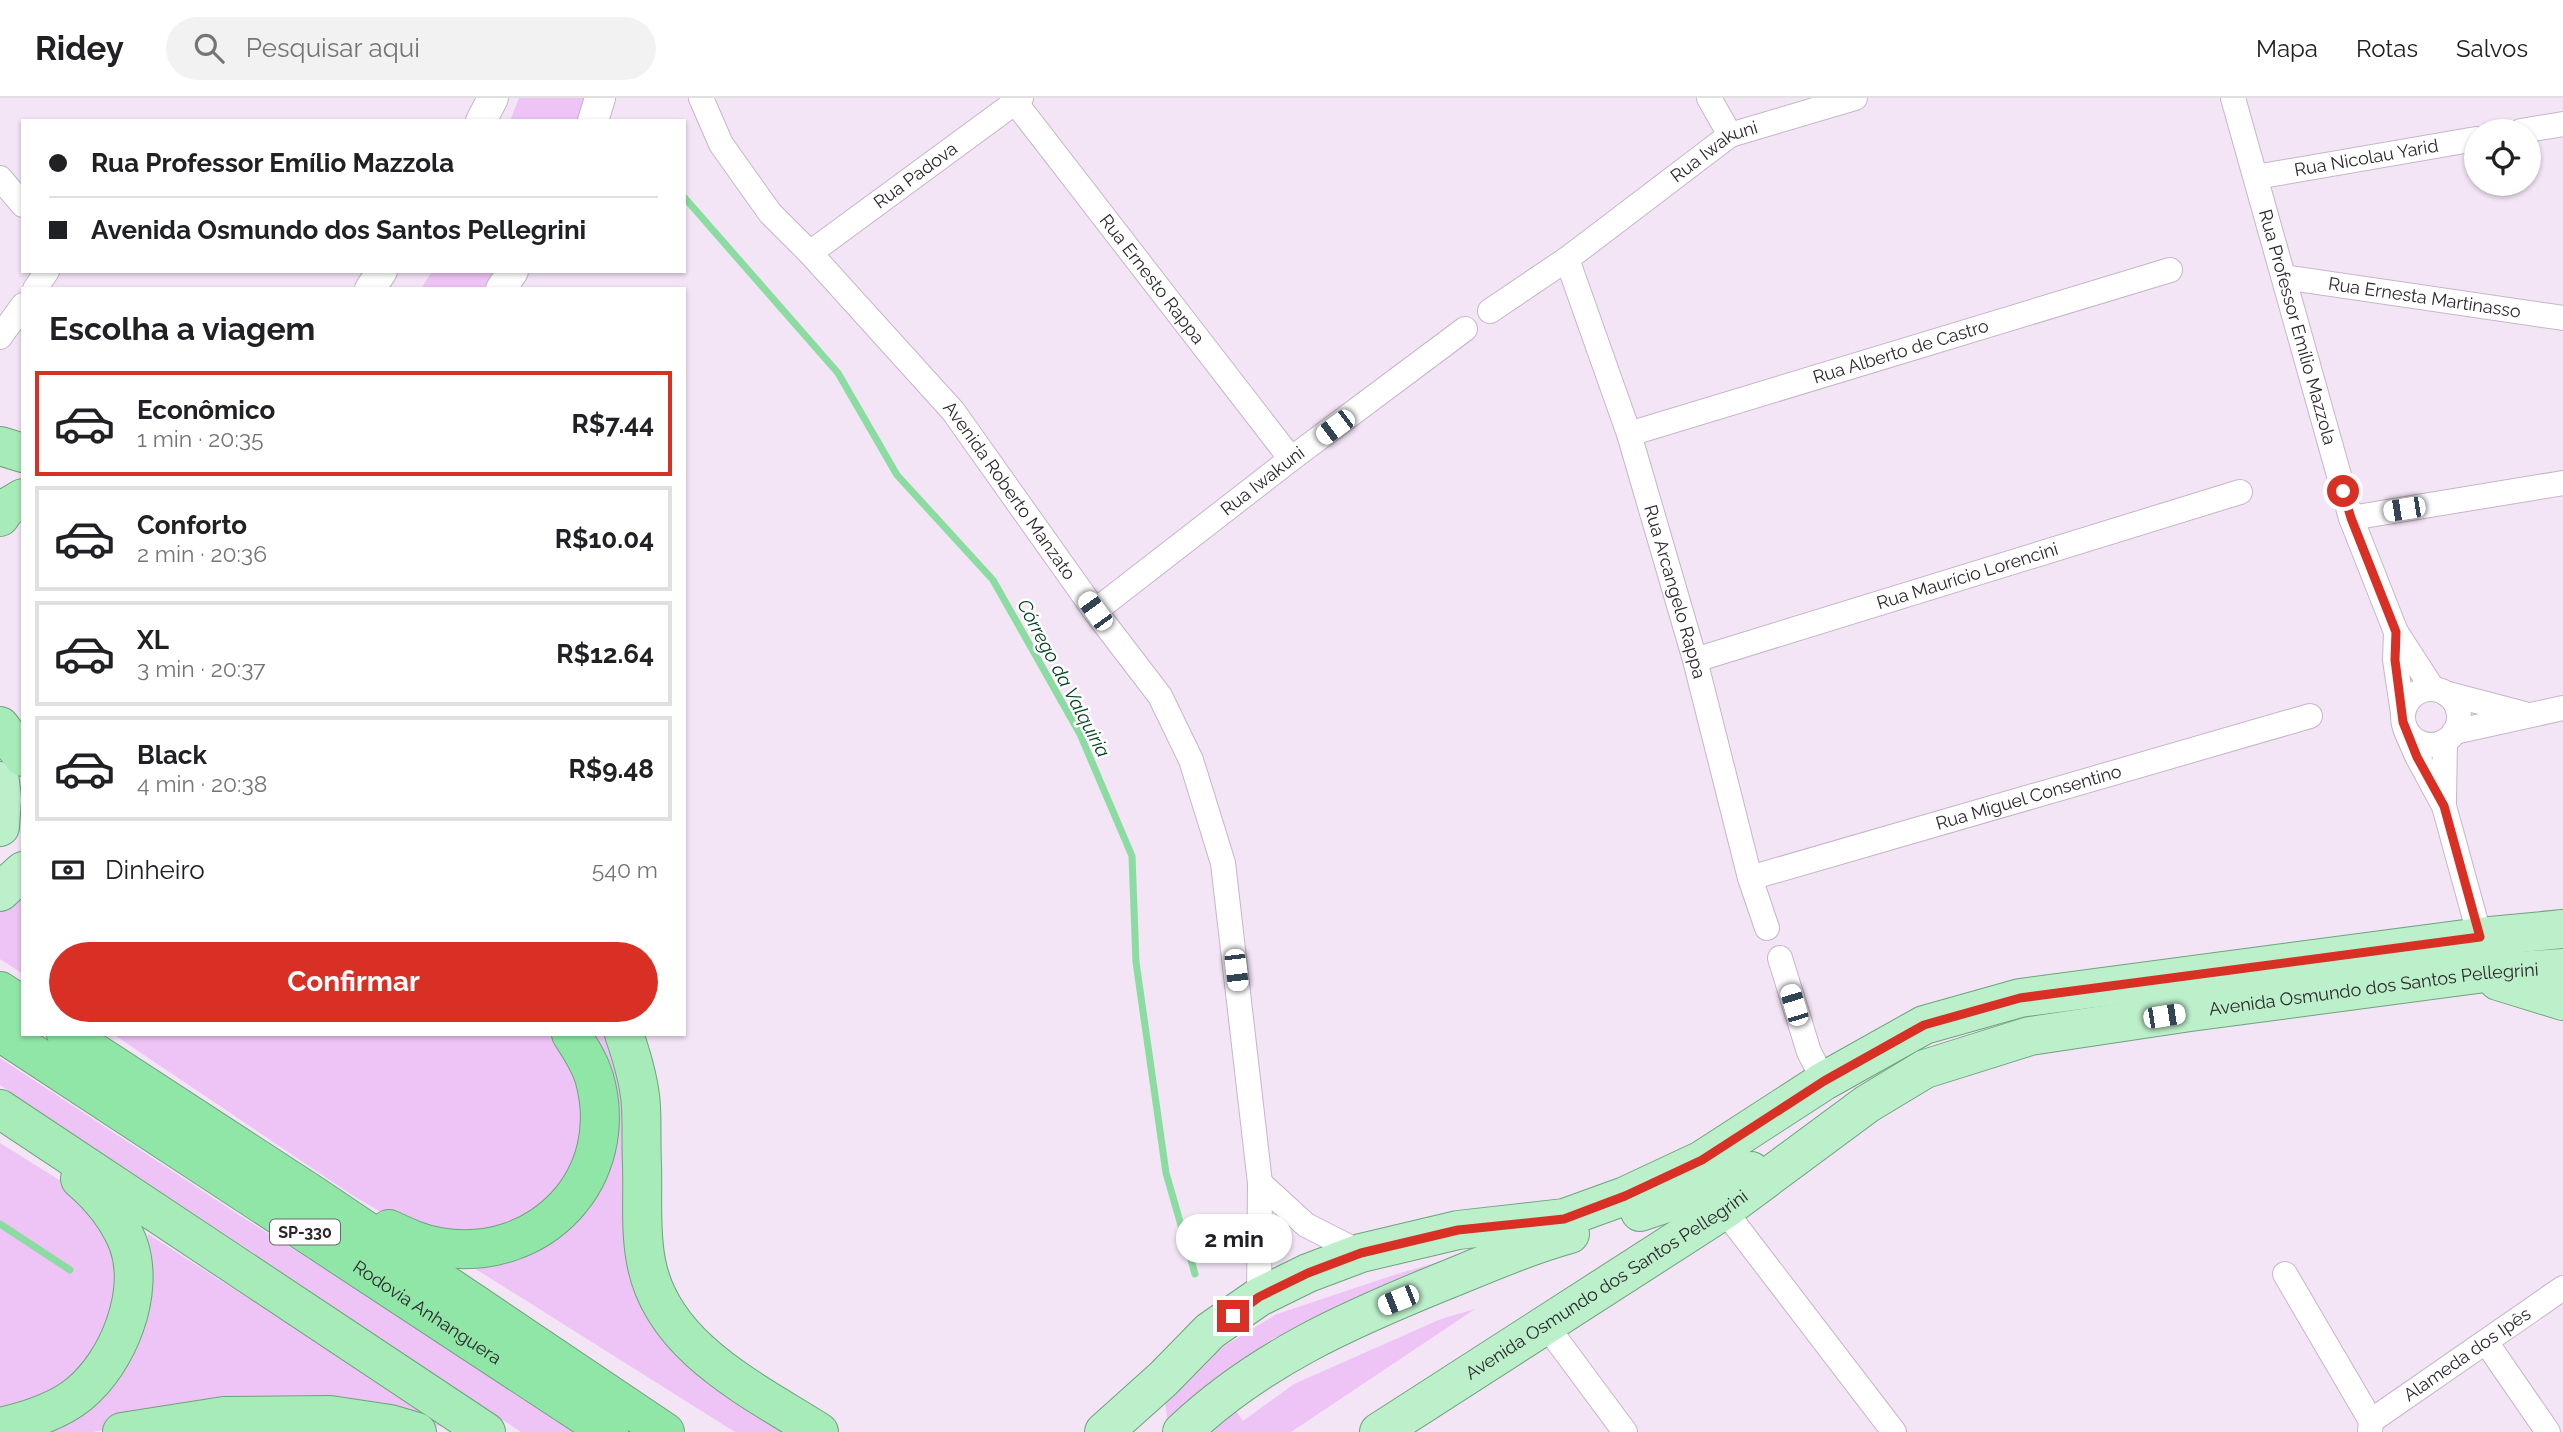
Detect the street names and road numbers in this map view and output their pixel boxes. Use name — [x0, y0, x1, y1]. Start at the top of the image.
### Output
street label: Rua Iwakuni — [1666, 116, 1760, 186]
street label: Rua Nicolau Yarid — [2293, 135, 2440, 180]
street label: Rua Padova — [869, 137, 961, 213]
street label: Rua Professor Emílio Mazzola — [2255, 207, 2341, 447]
street label: Rua Ernesto Rappa — [1096, 210, 1209, 348]
street label: Rua Ernesta Martinasso — [2327, 273, 2523, 322]
street label: Rua Alberto de Castro — [1810, 315, 1991, 388]
street label: Avenida Roberto Manzato — [939, 397, 1081, 584]
street label: Rua Iwakuni — [1216, 442, 1308, 520]
street label: Rua Arcangelo Rappa — [1640, 502, 1710, 681]
street label: Rua Maurício Lorencini — [1874, 538, 2060, 613]
street label: Rua Miguel Consentino — [1933, 760, 2124, 834]
street label: Avenida Osmundo dos Santos Pellegrini — [2208, 959, 2539, 1019]
street label: Avenida Osmundo dos Santos Pellegrini — [1461, 1185, 1751, 1384]
road number: SP-330 — [270, 1220, 340, 1244]
street label: Rodovia Anhanguera — [349, 1256, 506, 1368]
street label: Alameda dos Ipês — [2399, 1303, 2535, 1405]

